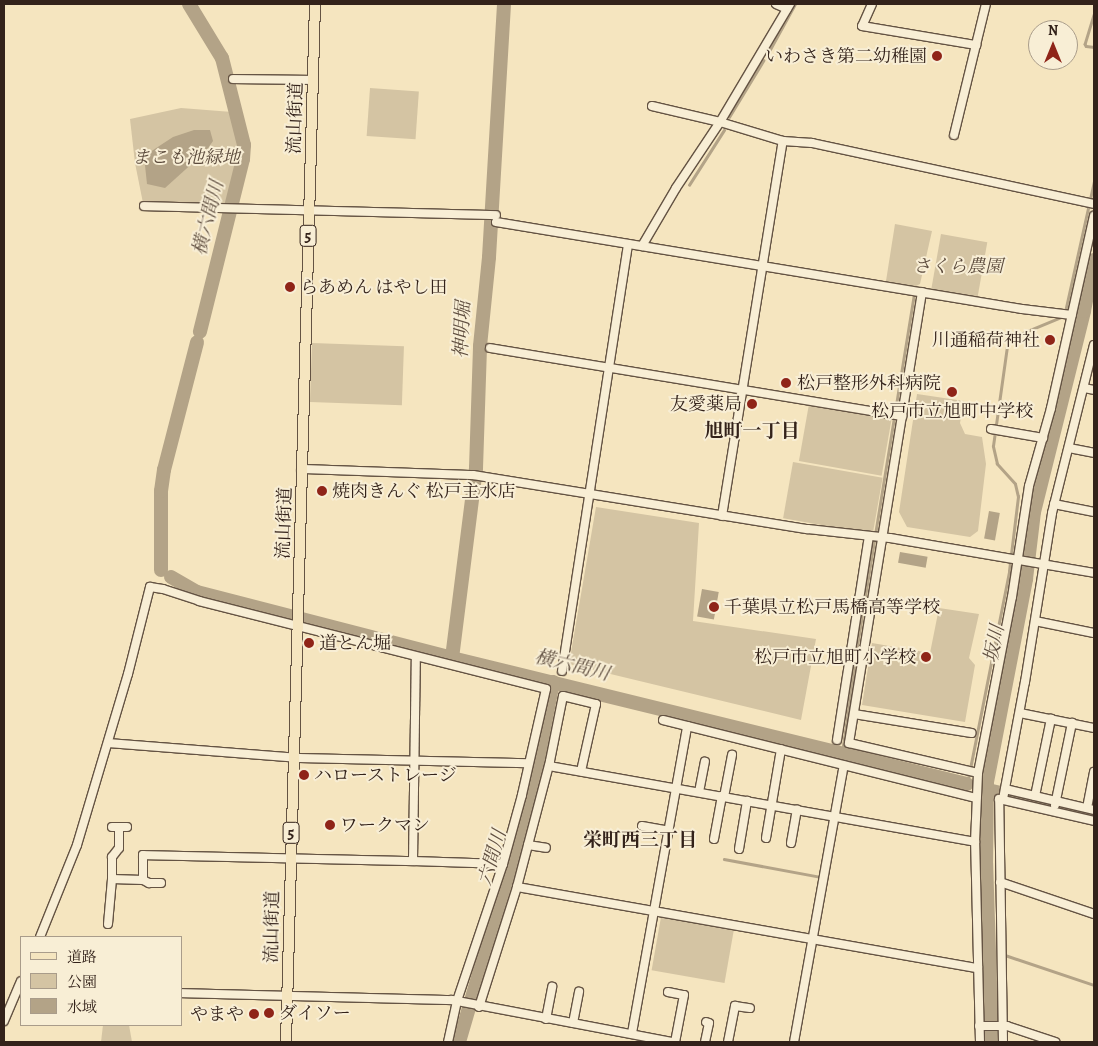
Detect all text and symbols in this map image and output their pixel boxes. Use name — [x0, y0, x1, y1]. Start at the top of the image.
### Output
north arrow — [1028, 20, 1078, 70]
text: N — [1048, 21, 1058, 40]
place label: いわさき第二幼稚園 — [765, 45, 927, 67]
marker: いわさき第二幼稚園 — [931, 50, 943, 62]
street label: 流山街道 — [283, 82, 307, 154]
park label: まこも池緑地 — [132, 146, 240, 168]
water label: 横六間川 — [189, 178, 229, 258]
road number: 5 — [299, 222, 317, 250]
park label: さくら農園 — [913, 255, 1003, 277]
place label: らあめん はやし田 — [300, 276, 448, 298]
marker: らあめん はやし田 — [284, 281, 296, 293]
water label: 神明堀 — [450, 301, 476, 359]
place label: 川通稲荷神社 — [932, 329, 1040, 351]
marker: 川通稲荷神社 — [1044, 334, 1056, 346]
place label: 松戸整形外科病院 — [797, 372, 941, 394]
marker: 松戸整形外科病院 — [779, 376, 793, 390]
marker: 松戸市立旭町中学校 — [946, 386, 958, 398]
place label: 友愛薬局 — [670, 393, 742, 415]
marker: 友愛薬局 — [746, 398, 758, 410]
place label: 松戸市立旭町中学校 — [871, 400, 1033, 422]
district label: 旭町一丁目 — [705, 421, 799, 443]
place label: 焼肉きんぐ 松戸主水店 — [332, 480, 516, 502]
marker: 焼肉きんぐ 松戸主水店 — [316, 485, 328, 497]
street label: 流山街道 — [272, 487, 296, 559]
place label: 千葉県立松戸馬橋高等学校 — [724, 596, 940, 618]
marker: 千葉県立松戸馬橋高等学校 — [708, 601, 720, 613]
water label: 坂川 — [980, 623, 1010, 665]
place label: 道とん堀 — [319, 632, 391, 654]
marker: 道とん堀 — [303, 637, 315, 649]
water label: 横六間川 — [532, 646, 612, 686]
place label: 松戸市立旭町小学校 — [754, 646, 916, 668]
marker: 松戸市立旭町小学校 — [920, 651, 932, 663]
place label: ハローストレージ — [314, 764, 458, 786]
marker: ハローストレージ — [298, 769, 310, 781]
place label: ワークマン — [340, 814, 430, 836]
marker: ワークマン — [324, 819, 336, 831]
road number: 5 — [282, 820, 300, 846]
water label: 六間川 — [474, 827, 512, 889]
district label: 栄町西三丁目 — [583, 830, 697, 852]
street label: 流山街道 — [261, 891, 283, 963]
legend — [20, 936, 182, 1026]
text: 道路 — [67, 947, 97, 967]
text: 公園 — [67, 972, 97, 992]
text: 水域 — [67, 997, 97, 1017]
place label: ダイソー — [279, 1002, 351, 1024]
place label: やまや — [190, 1003, 244, 1025]
marker: ダイソー — [263, 1007, 275, 1019]
marker: やまや — [248, 1008, 260, 1020]

